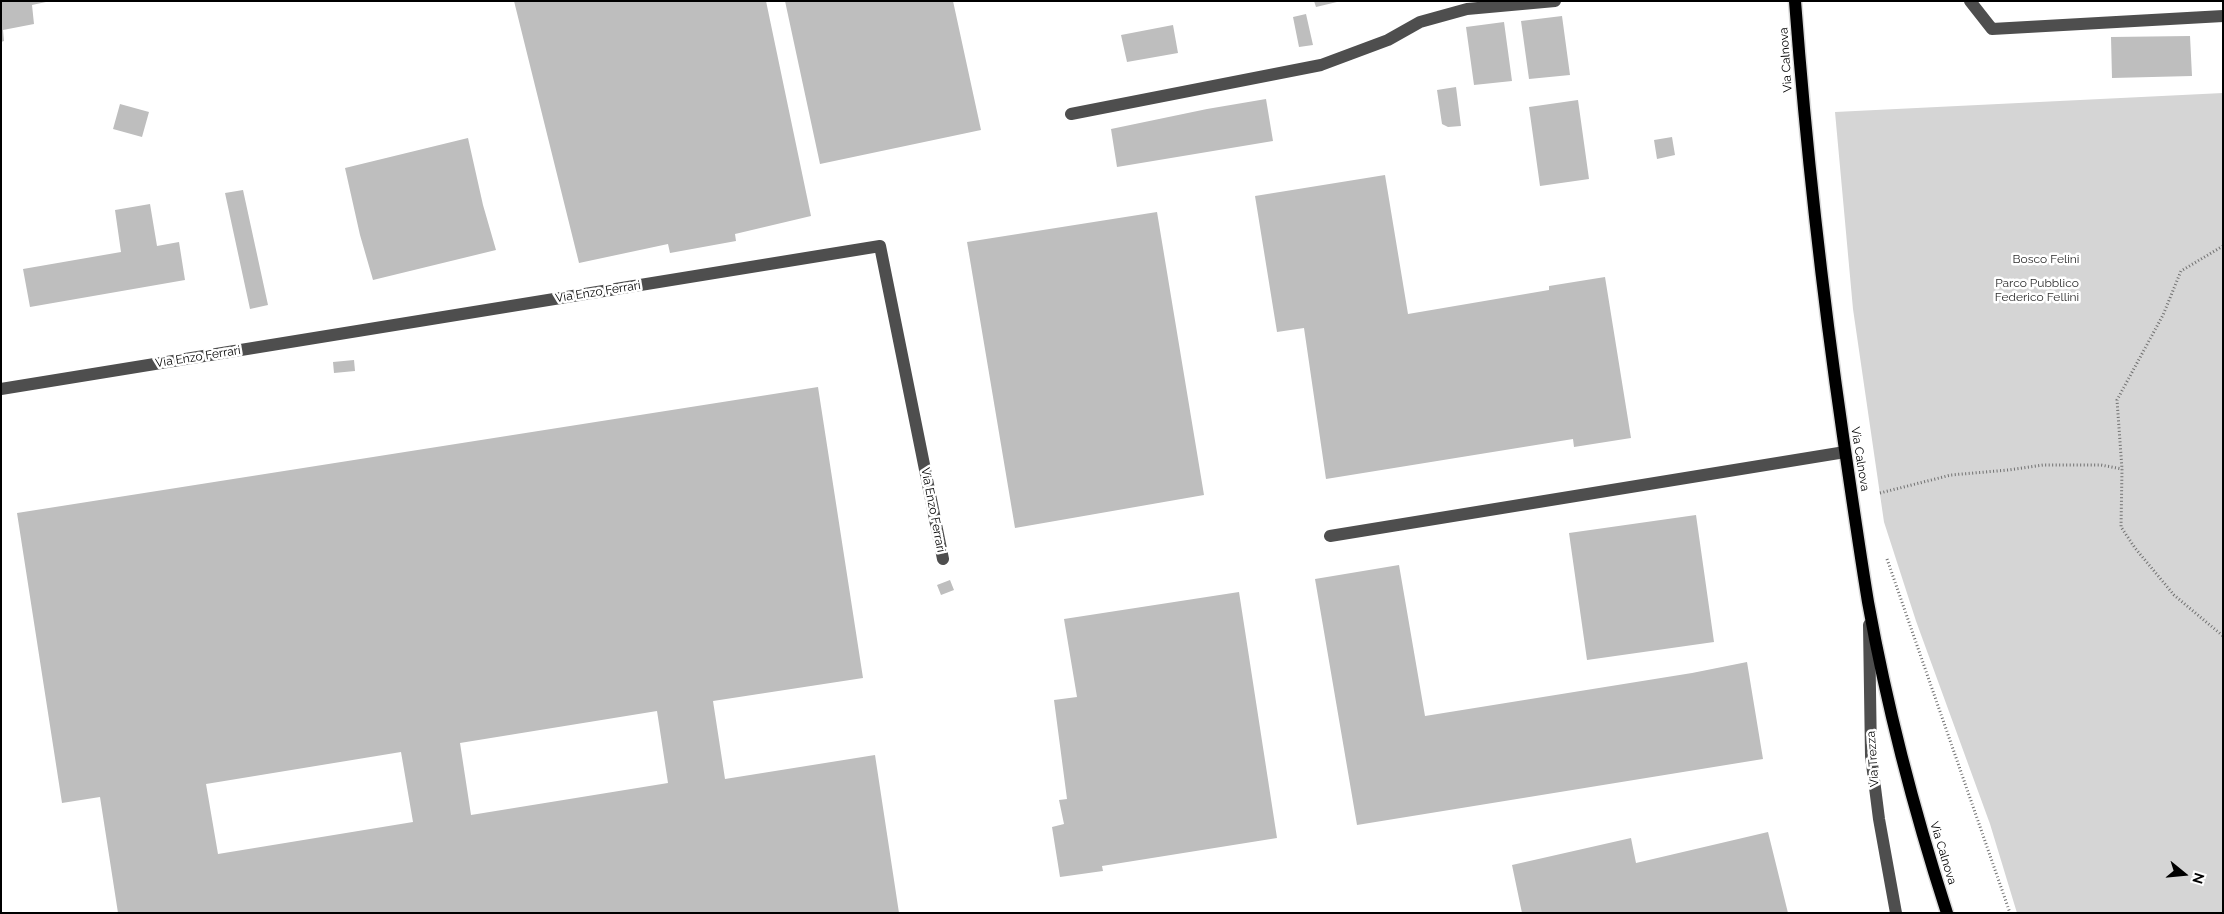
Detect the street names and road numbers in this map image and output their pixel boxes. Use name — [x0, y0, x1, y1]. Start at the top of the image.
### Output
street label: Via Calnova — [1777, 27, 1795, 93]
street label: Via Enzo Ferrari — [554, 278, 642, 306]
street label: Via Enzo Ferrari — [154, 343, 242, 371]
street label: Via Calnova — [1848, 426, 1872, 492]
street label: Via Enzo Ferrari — [918, 466, 948, 554]
street label: Via Trezza — [1864, 731, 1882, 787]
street label: Via Calnova — [1927, 820, 1959, 886]

